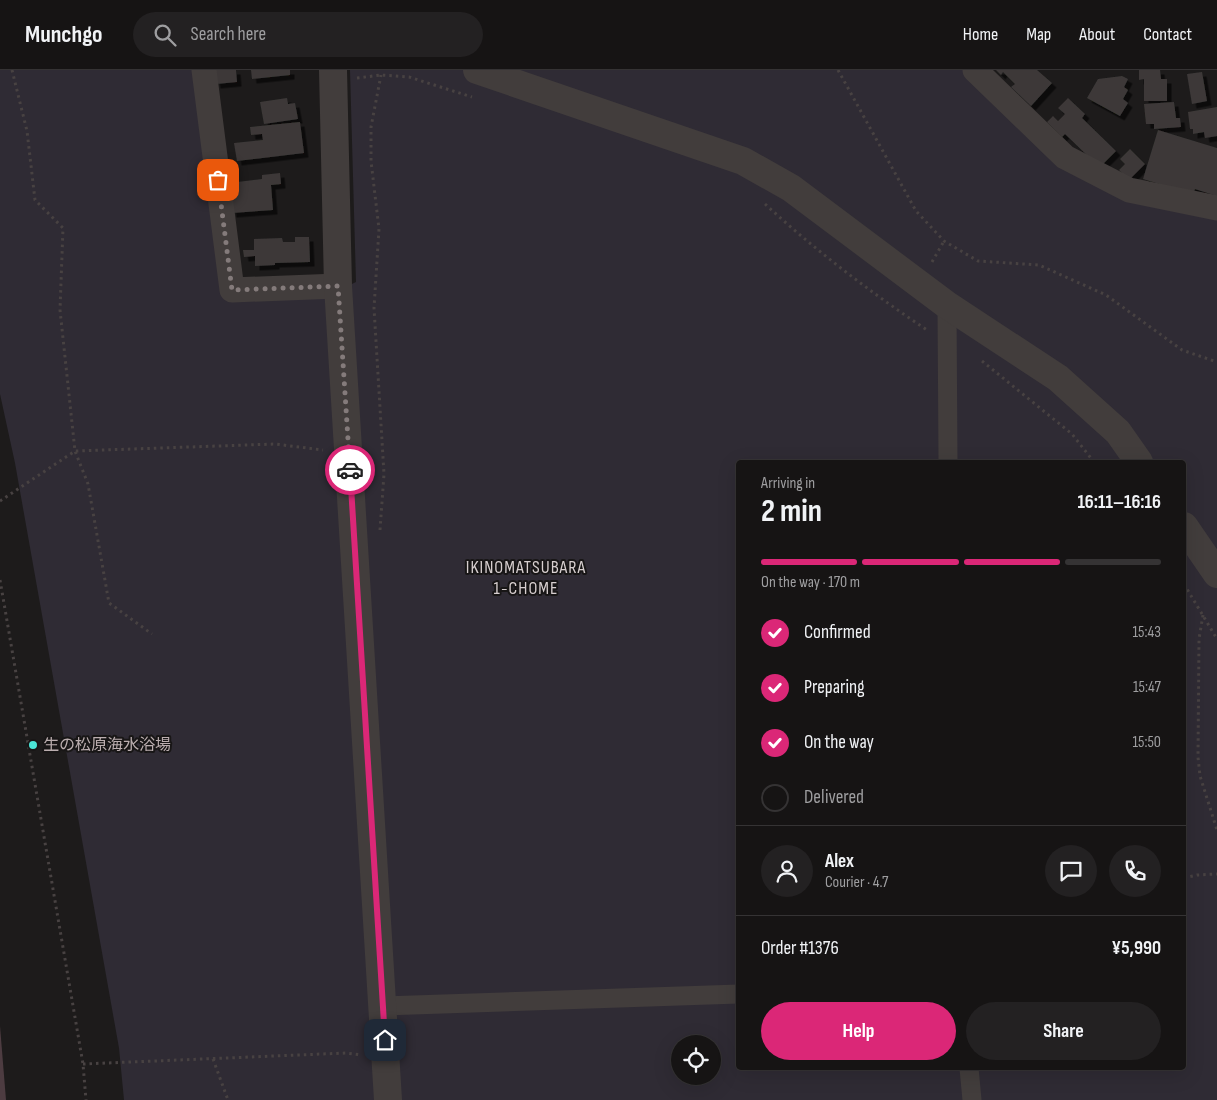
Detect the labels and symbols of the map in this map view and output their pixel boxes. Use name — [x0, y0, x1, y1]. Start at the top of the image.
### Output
pin — [197, 159, 239, 201]
courier — [325, 445, 375, 495]
district label: IKINOMATSUBARA 1-CHOME — [466, 557, 586, 599]
place label: 生の松原海水浴場 — [43, 736, 171, 755]
marker: 生の松原海水浴場 — [27, 739, 39, 751]
pin — [364, 1019, 406, 1061]

